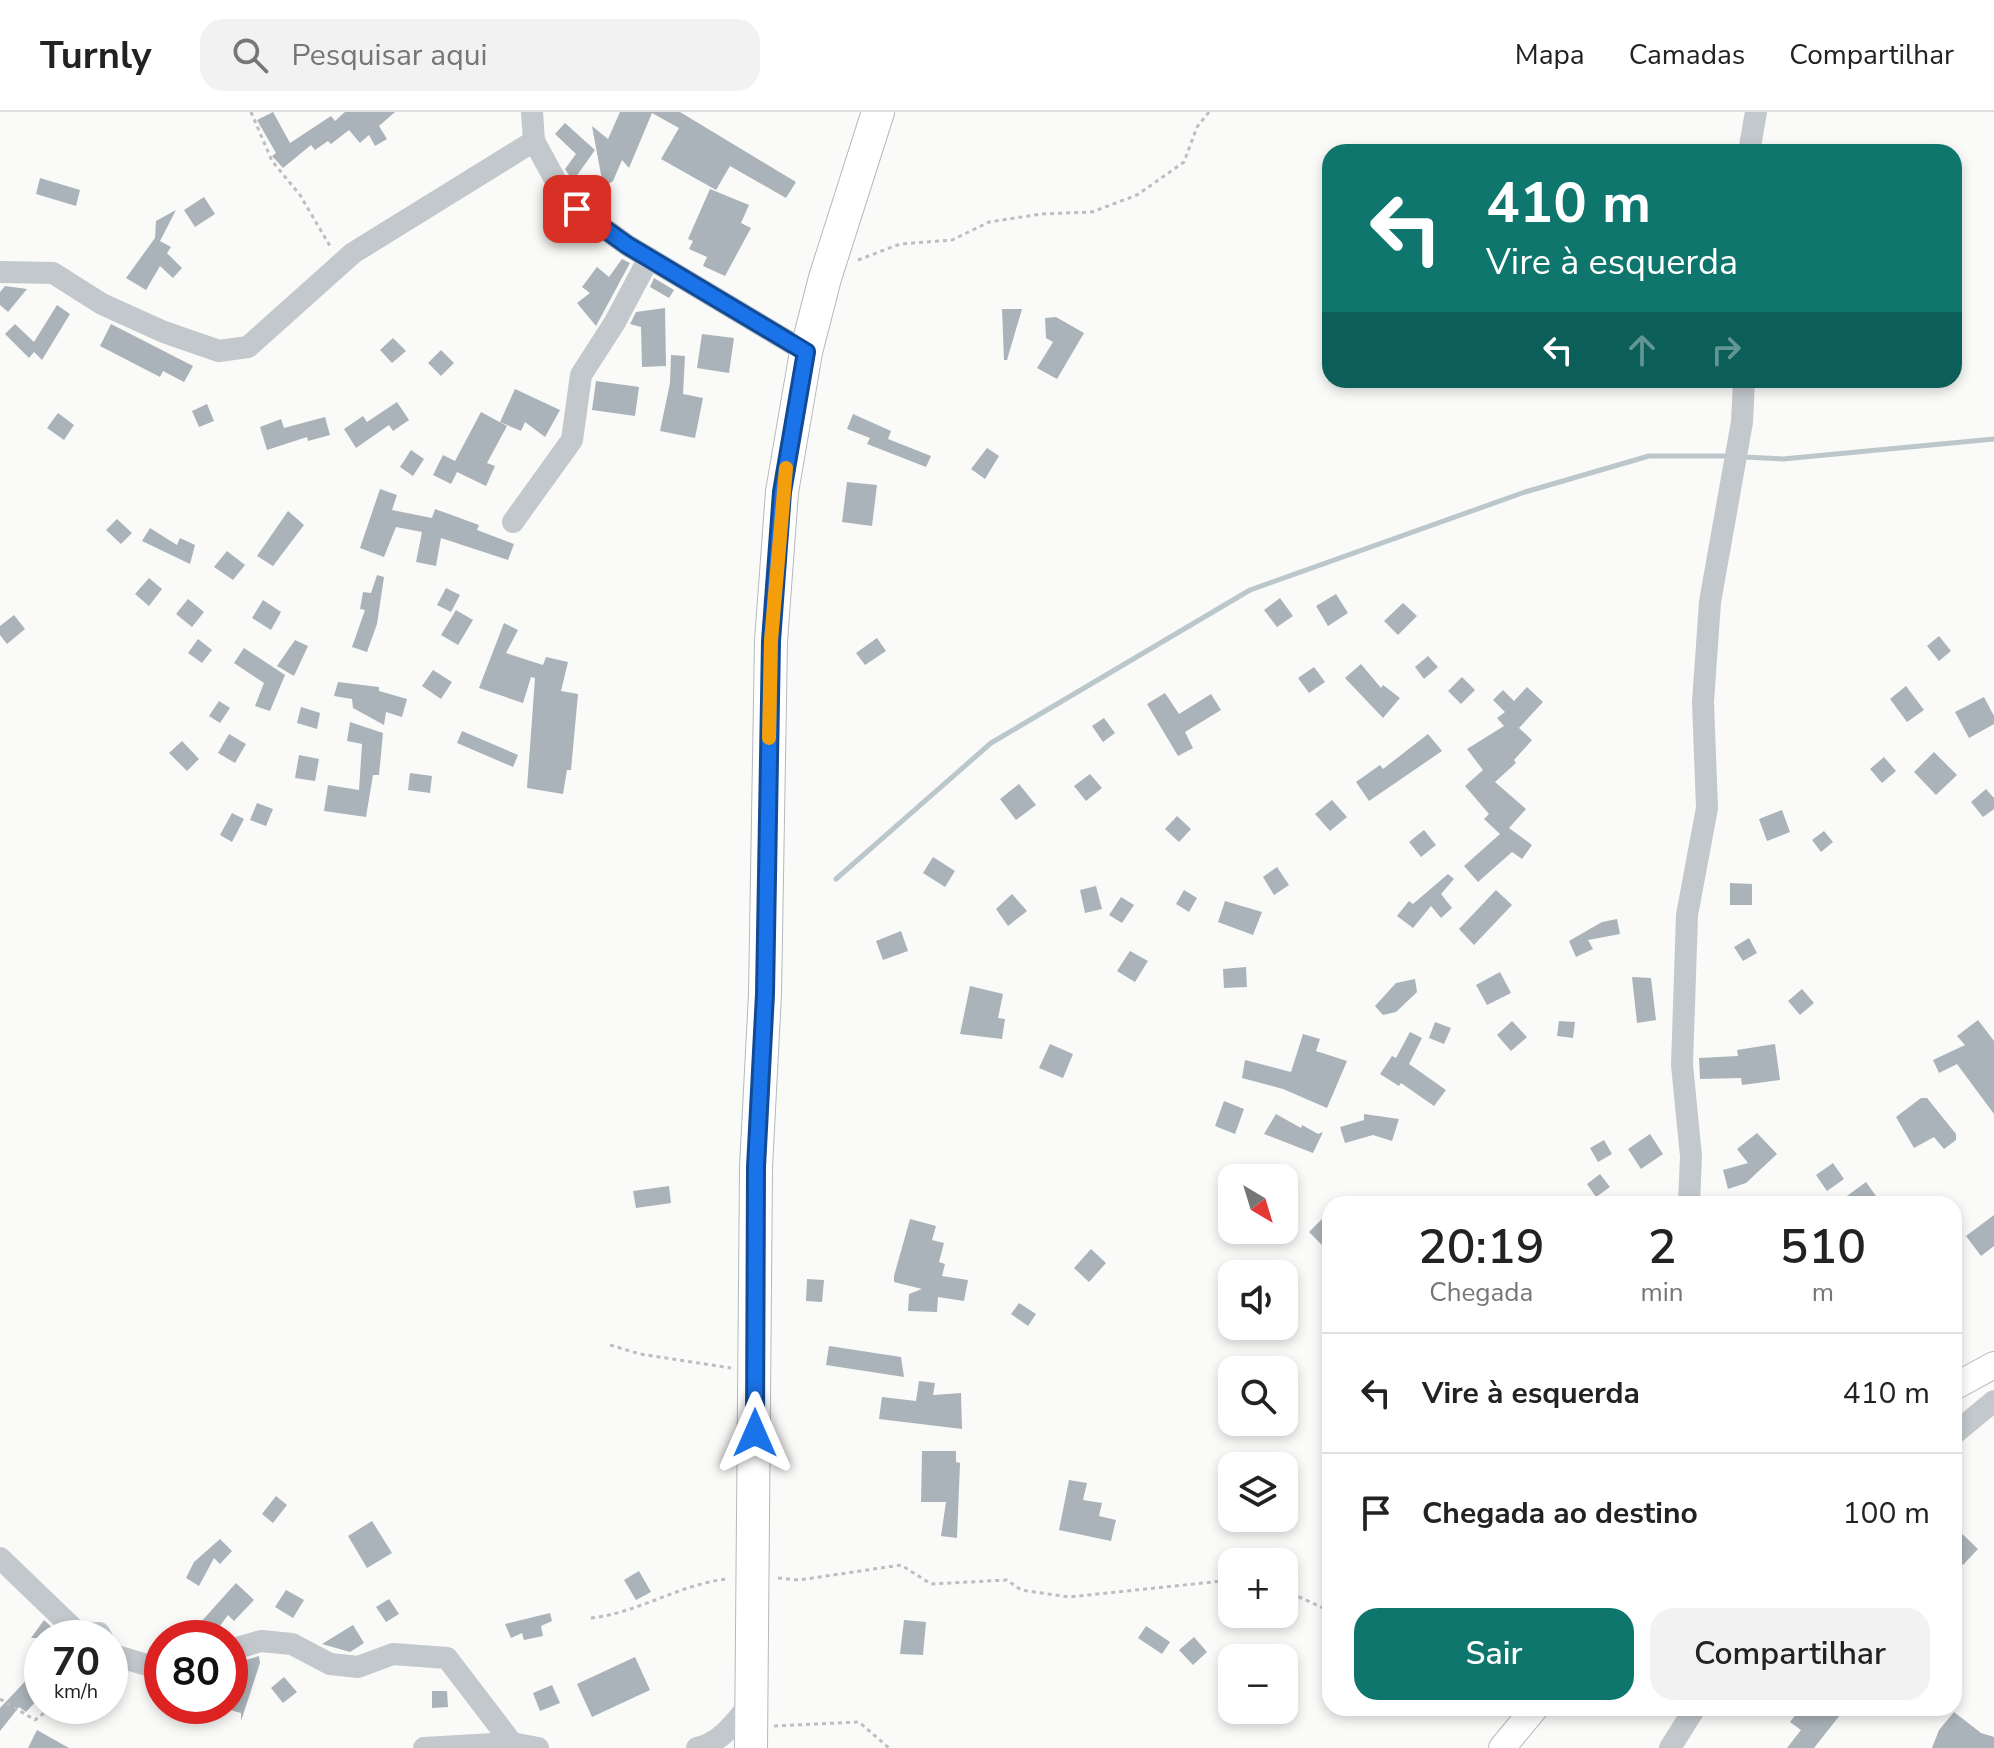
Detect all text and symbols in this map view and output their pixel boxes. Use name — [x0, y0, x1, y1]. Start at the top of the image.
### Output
search box — [200, 19, 760, 91]
text: Turnly — [40, 30, 152, 81]
icon: search — [228, 33, 272, 77]
text: Pesquisar aqui — [292, 35, 487, 76]
text: Mapa — [1515, 36, 1585, 74]
text: Camadas — [1629, 36, 1745, 74]
text: Compartilhar — [1789, 36, 1954, 74]
text: 410 m — [1486, 165, 1651, 242]
pin — [543, 175, 611, 243]
icon: left — [1354, 176, 1458, 280]
icon: arrive — [555, 187, 599, 231]
text: Vire à esquerda — [1486, 238, 1738, 287]
icon: left — [1536, 328, 1580, 372]
icon: ahead — [1620, 328, 1664, 372]
icon: right — [1704, 328, 1748, 372]
north arrow — [1218, 1164, 1298, 1244]
map controls — [1218, 1164, 1298, 1724]
text: 20:19 — [1418, 1214, 1545, 1280]
text: 2 — [1648, 1214, 1676, 1280]
text: 510 — [1780, 1214, 1866, 1280]
button: sound — [1218, 1260, 1298, 1340]
text: Chegada — [1429, 1275, 1533, 1310]
text: min — [1641, 1275, 1684, 1310]
text: m — [1812, 1275, 1834, 1310]
button: search — [1218, 1356, 1298, 1436]
icon: left — [1354, 1371, 1398, 1415]
text: Vire à esquerda — [1422, 1373, 1640, 1414]
text: 410 m — [1843, 1373, 1930, 1414]
position arrow — [713, 1391, 797, 1475]
button: layers — [1218, 1452, 1298, 1532]
icon: arrive — [1354, 1491, 1398, 1535]
text: Chegada ao destino — [1422, 1493, 1698, 1534]
text: 100 m — [1843, 1493, 1930, 1534]
button: + — [1218, 1548, 1298, 1628]
button: Sair — [1354, 1608, 1634, 1700]
button: Compartilhar — [1650, 1608, 1930, 1700]
speed limit sign: 80 — [144, 1620, 248, 1724]
text: 70 — [52, 1635, 100, 1689]
button: − — [1218, 1644, 1298, 1724]
text: km/h — [54, 1678, 98, 1705]

